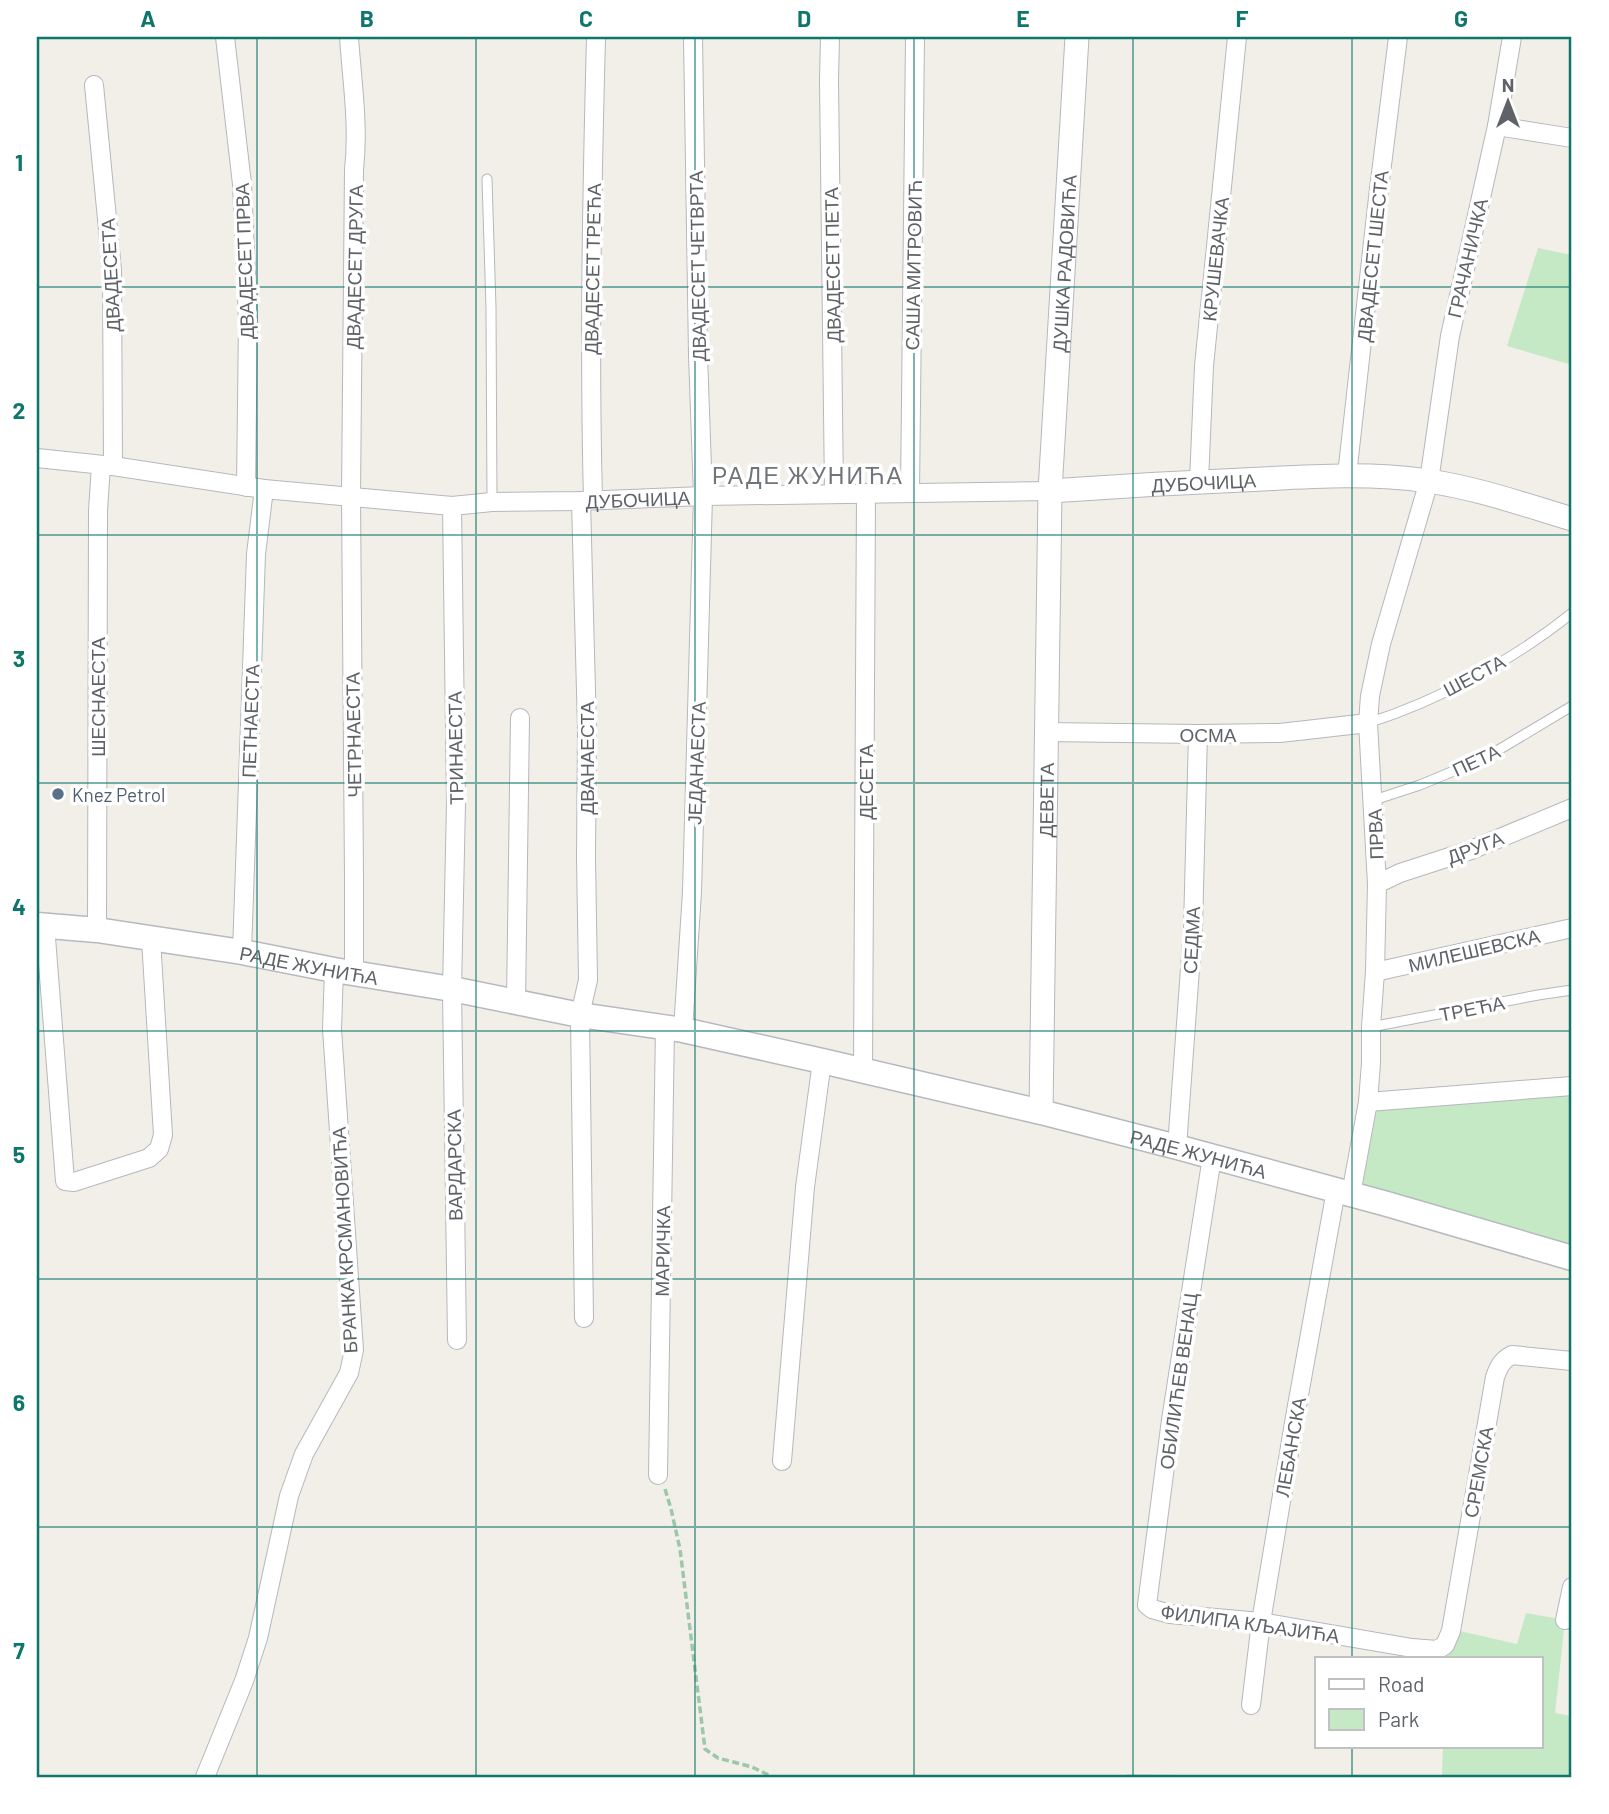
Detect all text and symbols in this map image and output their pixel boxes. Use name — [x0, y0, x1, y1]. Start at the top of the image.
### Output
text: A — [140, 4, 156, 32]
text: B — [360, 4, 374, 32]
text: C — [579, 4, 593, 32]
text: D — [797, 4, 811, 32]
text: E — [1016, 4, 1030, 32]
text: F — [1236, 4, 1249, 32]
text: G — [1454, 4, 1468, 32]
north arrow — [1472, 66, 1542, 136]
text: N — [1502, 73, 1514, 96]
text: 1 — [15, 148, 23, 176]
street label: ДВАДЕСЕТ ШЕСТА — [1352, 169, 1392, 343]
street label: ДВАДЕСЕТ ЧЕТВРТА — [684, 170, 710, 362]
street label: ДУШКА РАДОВИЋА — [1047, 174, 1080, 353]
street label: САША МИТРОВИЋ — [900, 180, 926, 350]
street label: ДВАДЕСЕТ ПРВА — [230, 182, 258, 340]
street label: ДВАДЕСЕТ ТРЕЋА — [579, 183, 605, 355]
street label: ДВАДЕСЕТ ДРУГА — [341, 184, 367, 349]
street label: ДВАДЕСЕТ ПЕТА — [819, 187, 845, 343]
street label: КРУШЕВАЧКА — [1197, 195, 1233, 322]
street label: ГРАЧАНИЧКА — [1442, 196, 1492, 320]
street label: ДВАДЕСЕТА — [96, 217, 124, 332]
text: 2 — [13, 396, 25, 424]
district label: РАДЕ ЖУНИЋА — [712, 461, 904, 489]
street label: ДУБОЧИЦА — [1151, 468, 1257, 496]
street label: ДУБОЧИЦА — [585, 485, 691, 512]
street label: ШЕСНАЕСТА — [86, 637, 109, 757]
text: 3 — [13, 644, 25, 672]
street label: ШЕСТА — [1439, 649, 1509, 701]
street label: ПЕТНАЕСТА — [237, 663, 263, 778]
street label: ЧЕТРНАЕСТА — [340, 672, 366, 798]
street label: ТРИНАЕСТА — [443, 691, 467, 805]
street label: ДВАНАЕСТА — [575, 701, 598, 815]
street label: ЈЕДАНАЕСТА — [682, 701, 710, 825]
street label: ОСМА — [1180, 723, 1237, 746]
street label: ПЕТА — [1448, 739, 1504, 781]
street label: ДЕСЕТА — [854, 744, 877, 820]
street label: ДЕВЕТА — [1033, 762, 1058, 838]
place label: Knez Petrol — [72, 783, 165, 806]
marker: Knez Petrol — [50, 786, 66, 802]
street label: ПРВА — [1363, 808, 1387, 860]
street label: ДРУГА — [1443, 826, 1507, 868]
text: 4 — [12, 892, 26, 920]
street label: СЕДМА — [1178, 905, 1204, 974]
street label: МИЛЕШЕВСКА — [1406, 924, 1542, 976]
street label: РАДЕ ЖУНИЋА — [238, 940, 380, 988]
street label: ТРЕЋА — [1437, 990, 1507, 1026]
street label: ВАРДАРСКА — [442, 1109, 466, 1221]
street label: РАДЕ ЖУНИЋА — [1128, 1124, 1270, 1182]
street label: БРАНКА КРСМАНОВИЋА — [327, 1126, 361, 1354]
text: 5 — [13, 1140, 25, 1168]
street label: МАРИЧКА — [650, 1205, 674, 1297]
street label: ОБИЛИЋЕВ ВЕНАЦ — [1154, 1291, 1202, 1471]
text: 6 — [13, 1388, 25, 1416]
street label: ЛЕБАНСКА — [1270, 1395, 1310, 1499]
street label: СРЕМСКА — [1459, 1424, 1497, 1519]
street label: ФИЛИПА КЉАЈИЋА — [1159, 1599, 1341, 1647]
text: 7 — [13, 1636, 25, 1664]
legend — [1315, 1657, 1542, 1748]
text: Road — [1378, 1671, 1424, 1696]
text: Park — [1378, 1706, 1419, 1731]

